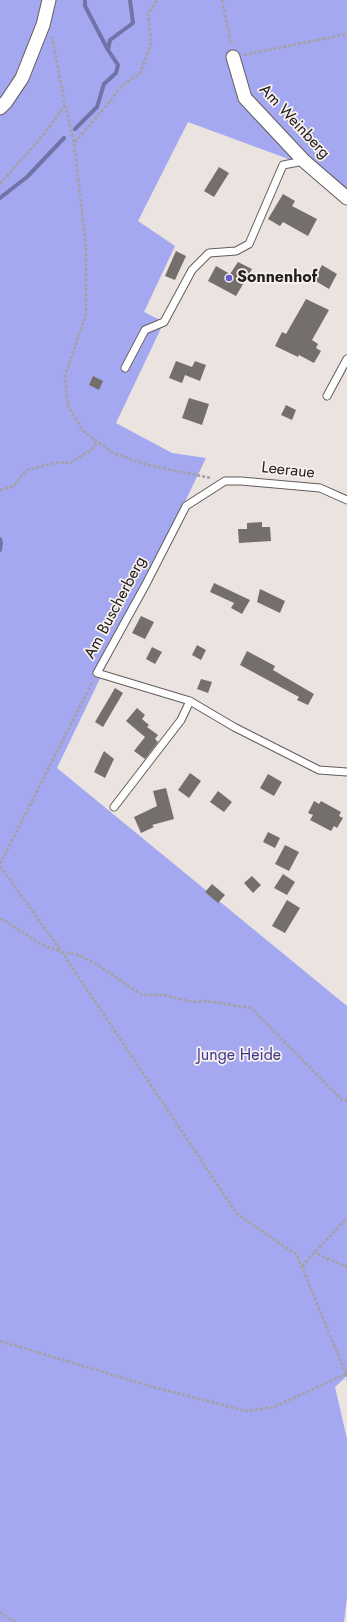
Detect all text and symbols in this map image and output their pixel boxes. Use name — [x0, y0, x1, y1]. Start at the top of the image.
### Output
street label: Am Weinberg — [255, 81, 333, 163]
place label: Sonnenhof — [237, 268, 317, 288]
marker: Sonnenhof — [224, 273, 234, 283]
street label: Leeraue — [260, 459, 316, 483]
street label: Am Buscherberg — [81, 554, 151, 662]
park label: Junge Heide — [197, 1046, 281, 1066]

